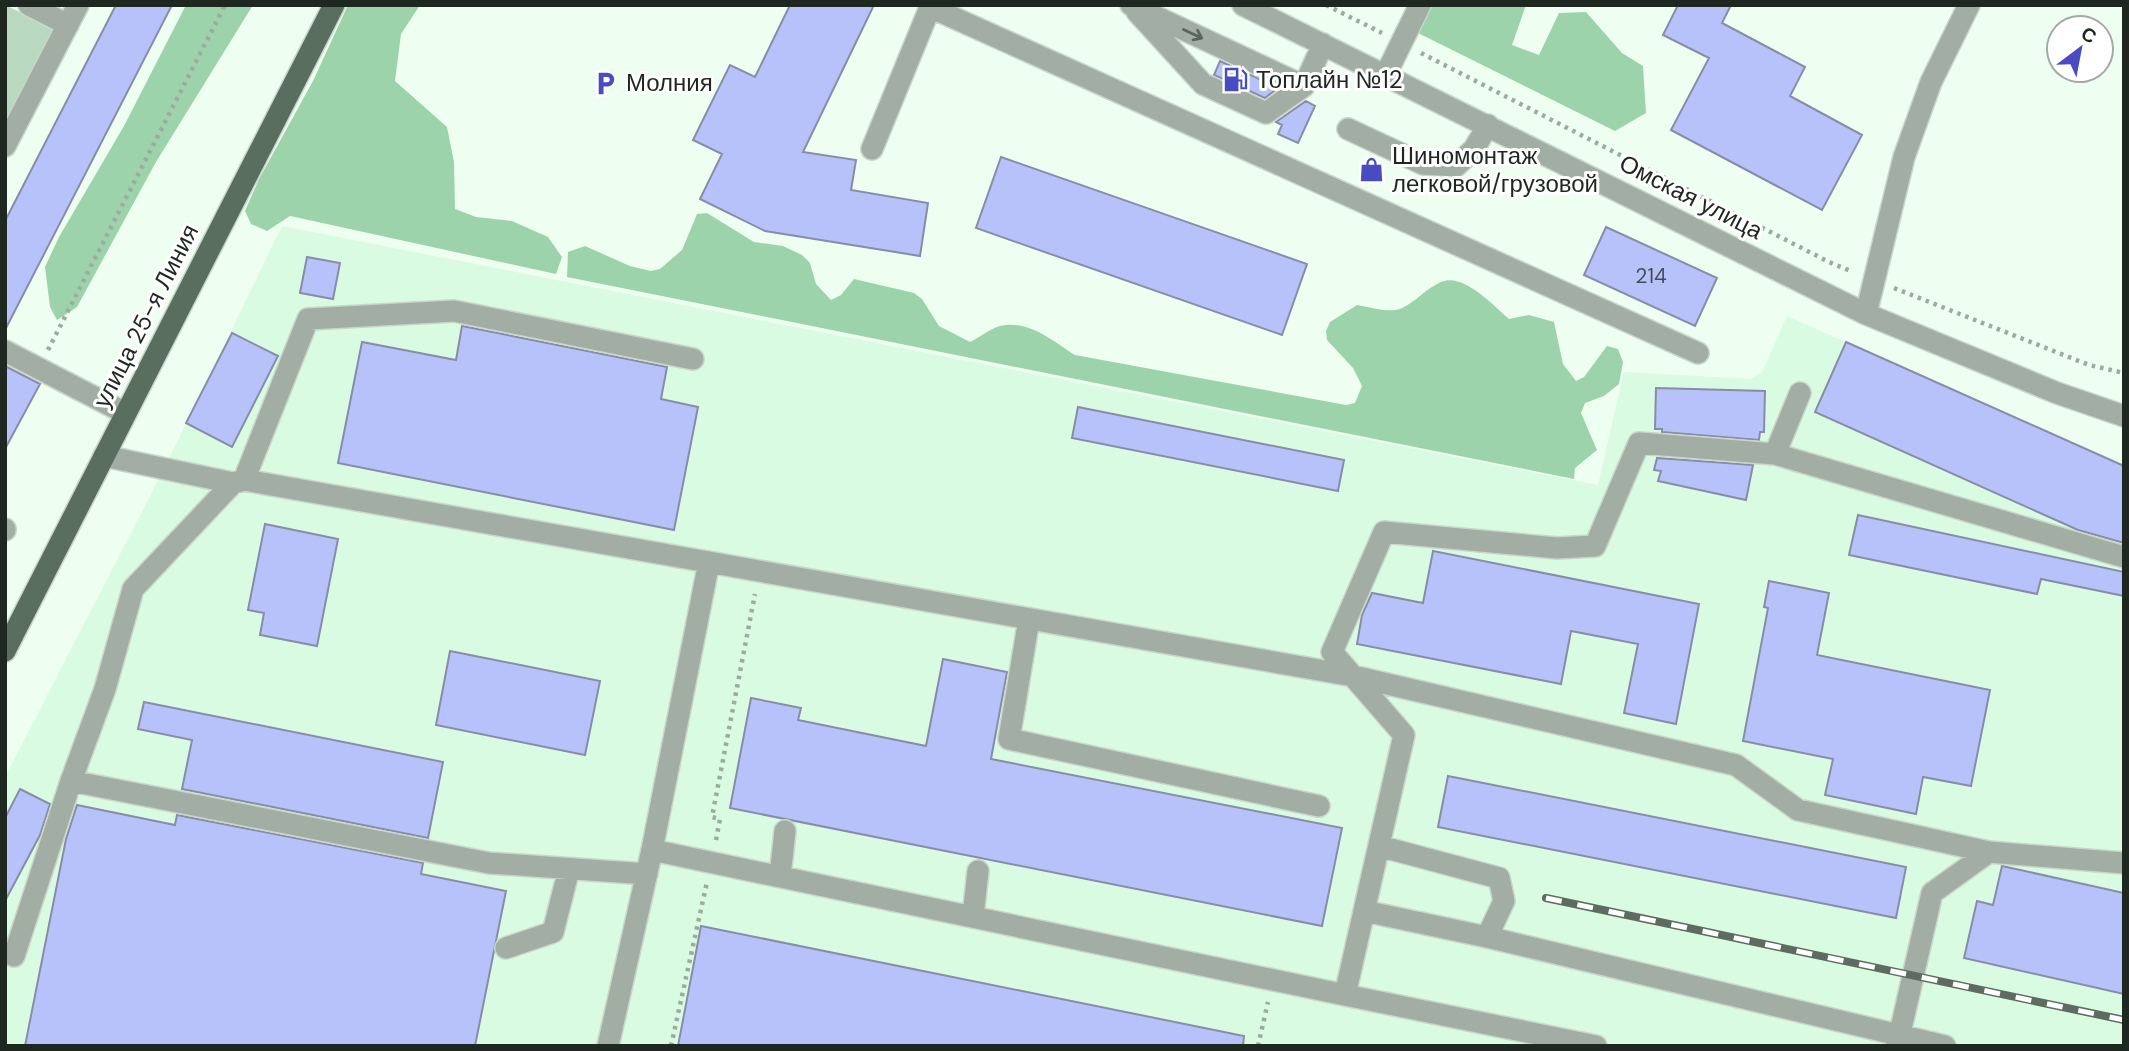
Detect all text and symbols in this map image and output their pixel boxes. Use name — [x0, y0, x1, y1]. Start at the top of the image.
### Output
north arrow — [2045, 14, 2115, 84]
text: С — [2076, 21, 2101, 49]
one-way arrow — [1182, 28, 1203, 41]
place label: Топлайн №12 — [1256, 64, 1403, 95]
fuel station icon: Топлайн №12 — [1222, 66, 1250, 94]
place label: Молния — [626, 67, 713, 98]
parking icon: Молния — [592, 69, 620, 97]
place label: Шиномонтаж легковой/грузовой — [1392, 140, 1598, 199]
street label: Омская улица — [1614, 147, 1769, 246]
shop icon: Шиномонтаж легковой/грузовой — [1358, 156, 1386, 184]
street label: улица 25-я Линия — [86, 219, 205, 413]
house number: 214 — [1635, 262, 1667, 290]

